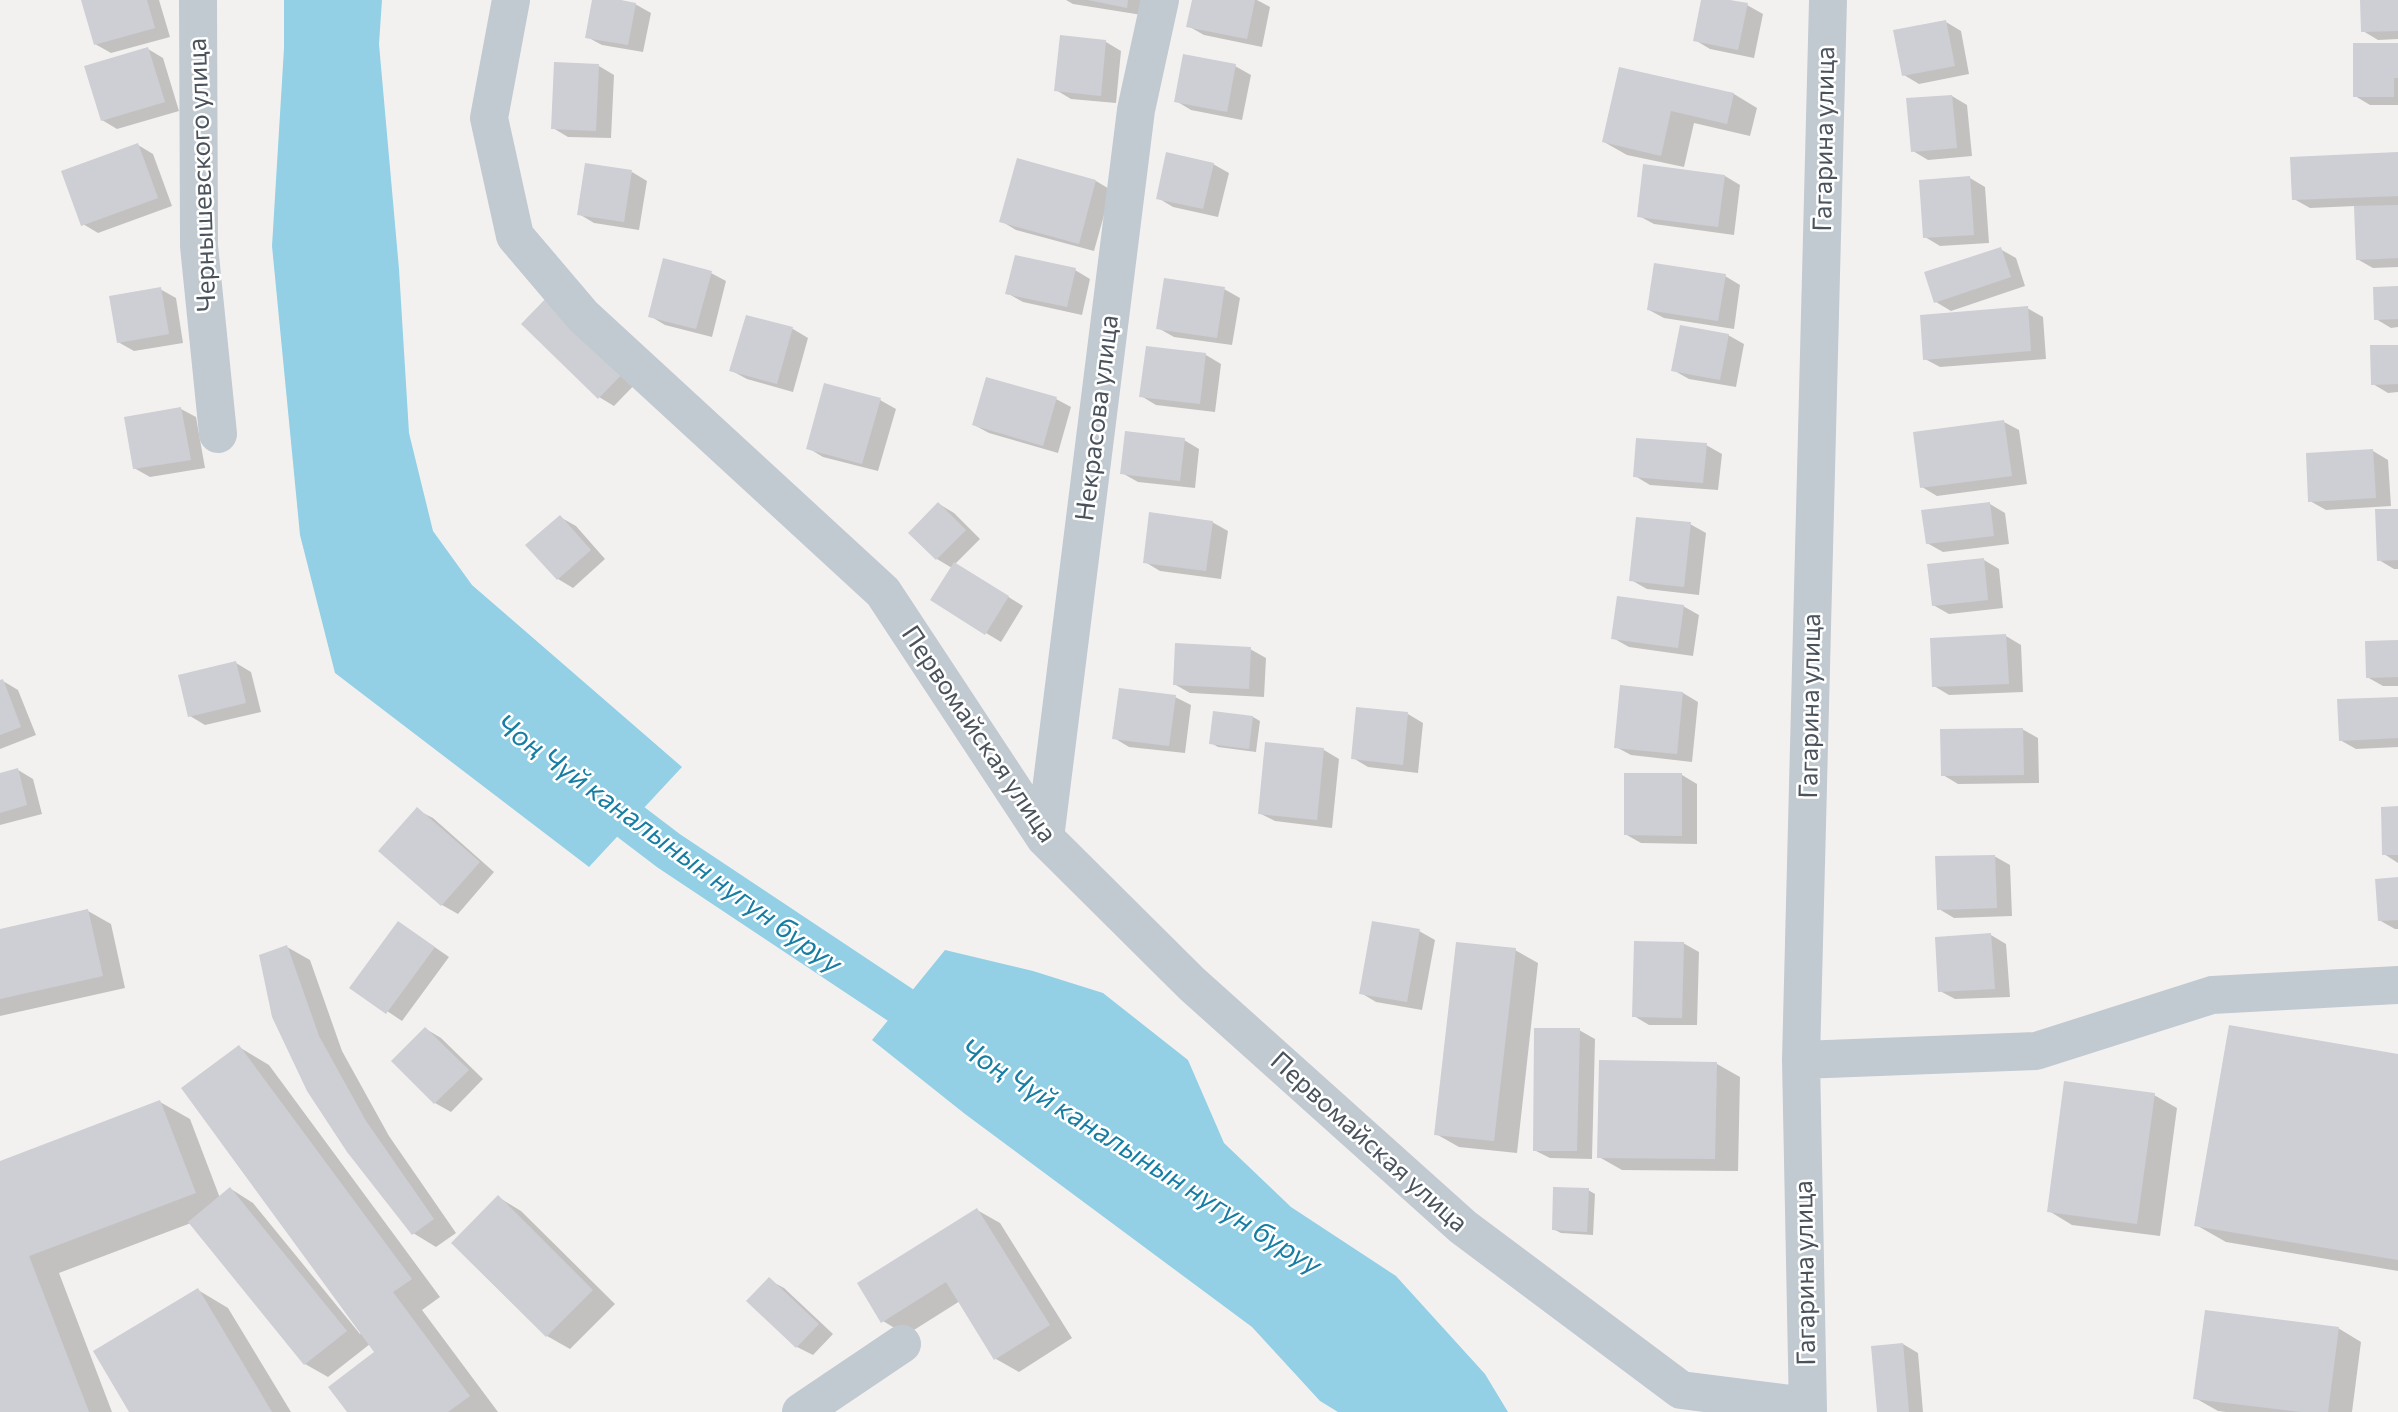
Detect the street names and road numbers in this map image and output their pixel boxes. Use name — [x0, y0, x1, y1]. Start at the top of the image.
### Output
street label: Чернышевского улица — [182, 38, 222, 312]
street label: Гагарина улица — [1807, 46, 1841, 232]
street label: Некрасова улица — [1069, 313, 1125, 523]
street label: Гагарина улица — [1793, 613, 1827, 799]
street label: Первомайская улица — [895, 620, 1063, 848]
street label: Первомайская улица — [1264, 1045, 1474, 1239]
street label: Гагарина улица — [1788, 1180, 1822, 1366]

